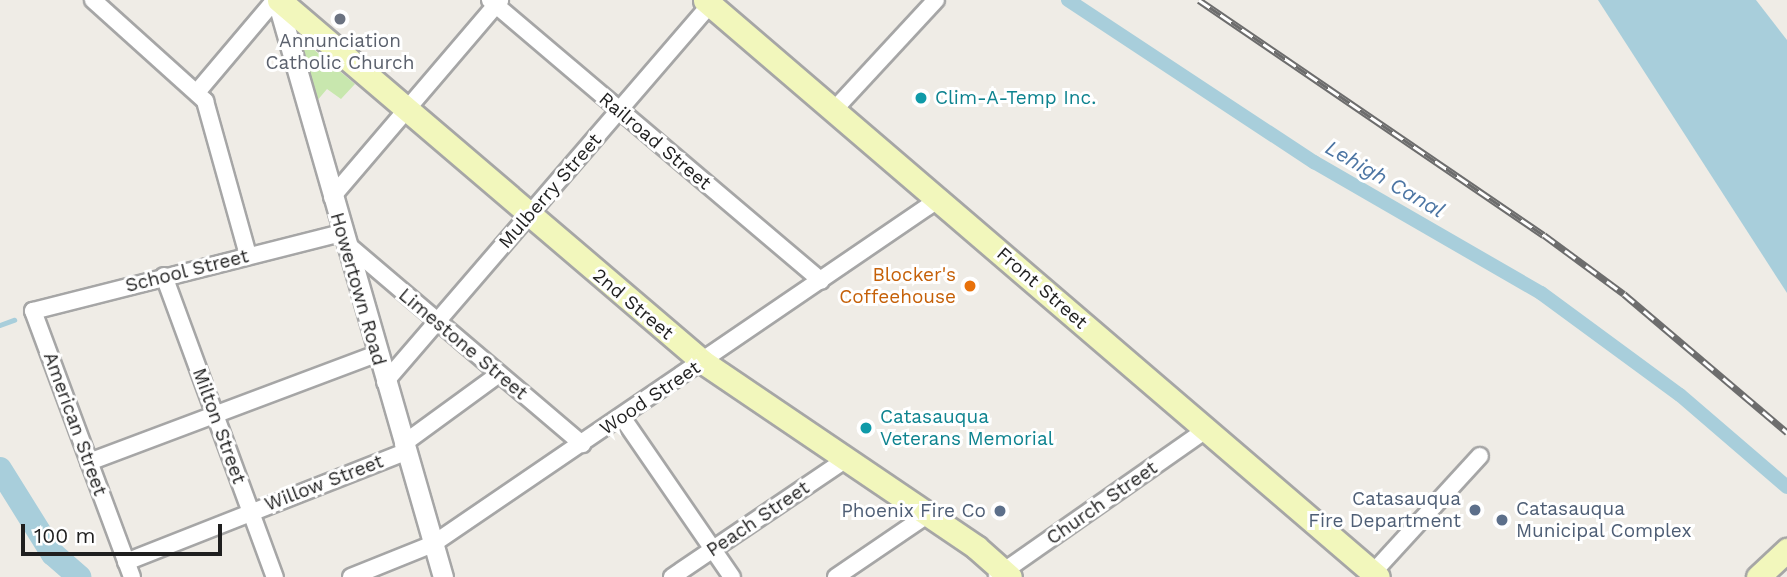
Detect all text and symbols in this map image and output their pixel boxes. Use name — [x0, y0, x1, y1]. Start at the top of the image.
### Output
marker: Annunciation Catholic Church — [332, 11, 348, 27]
place label: Annunciation Catholic Church — [266, 30, 414, 74]
street label: Railroad Street — [594, 87, 716, 195]
place label: Clim-A-Temp Inc. — [935, 87, 1096, 109]
marker: Clim-A-Temp Inc. — [913, 90, 929, 106]
street label: Mulberry Street — [494, 129, 606, 253]
water label: Lehigh Canal — [1321, 135, 1449, 223]
street label: Howertown Road — [325, 210, 391, 368]
street label: Front Street — [992, 242, 1092, 334]
street label: School Street — [123, 245, 251, 297]
street label: 2nd Street — [588, 264, 678, 344]
place label: Blocker's Coffeehouse — [839, 264, 956, 308]
marker: Blocker's Coffeehouse — [962, 278, 978, 294]
street label: Limestone Street — [394, 283, 532, 405]
street label: American Street — [38, 349, 112, 499]
street label: Wood Street — [596, 356, 704, 440]
street label: Milton Street — [188, 365, 250, 487]
place label: Catasauqua Veterans Memorial — [880, 406, 1053, 450]
marker: Catasauqua Veterans Memorial — [858, 420, 874, 436]
street label: Willow Street — [261, 450, 387, 516]
street label: Church Street — [1042, 456, 1162, 550]
street label: Peach Street — [702, 476, 814, 562]
place label: Catasauqua Fire Department — [1308, 488, 1461, 532]
place label: Catasauqua Municipal Complex — [1516, 498, 1692, 542]
place label: Phoenix Fire Co — [841, 500, 986, 522]
marker: Catasauqua Fire Department — [1467, 502, 1483, 518]
marker: Phoenix Fire Co — [992, 503, 1008, 519]
scale bar — [24, 510, 226, 554]
marker: Catasauqua Municipal Complex — [1494, 512, 1510, 528]
text: 100 m — [34, 523, 96, 548]

